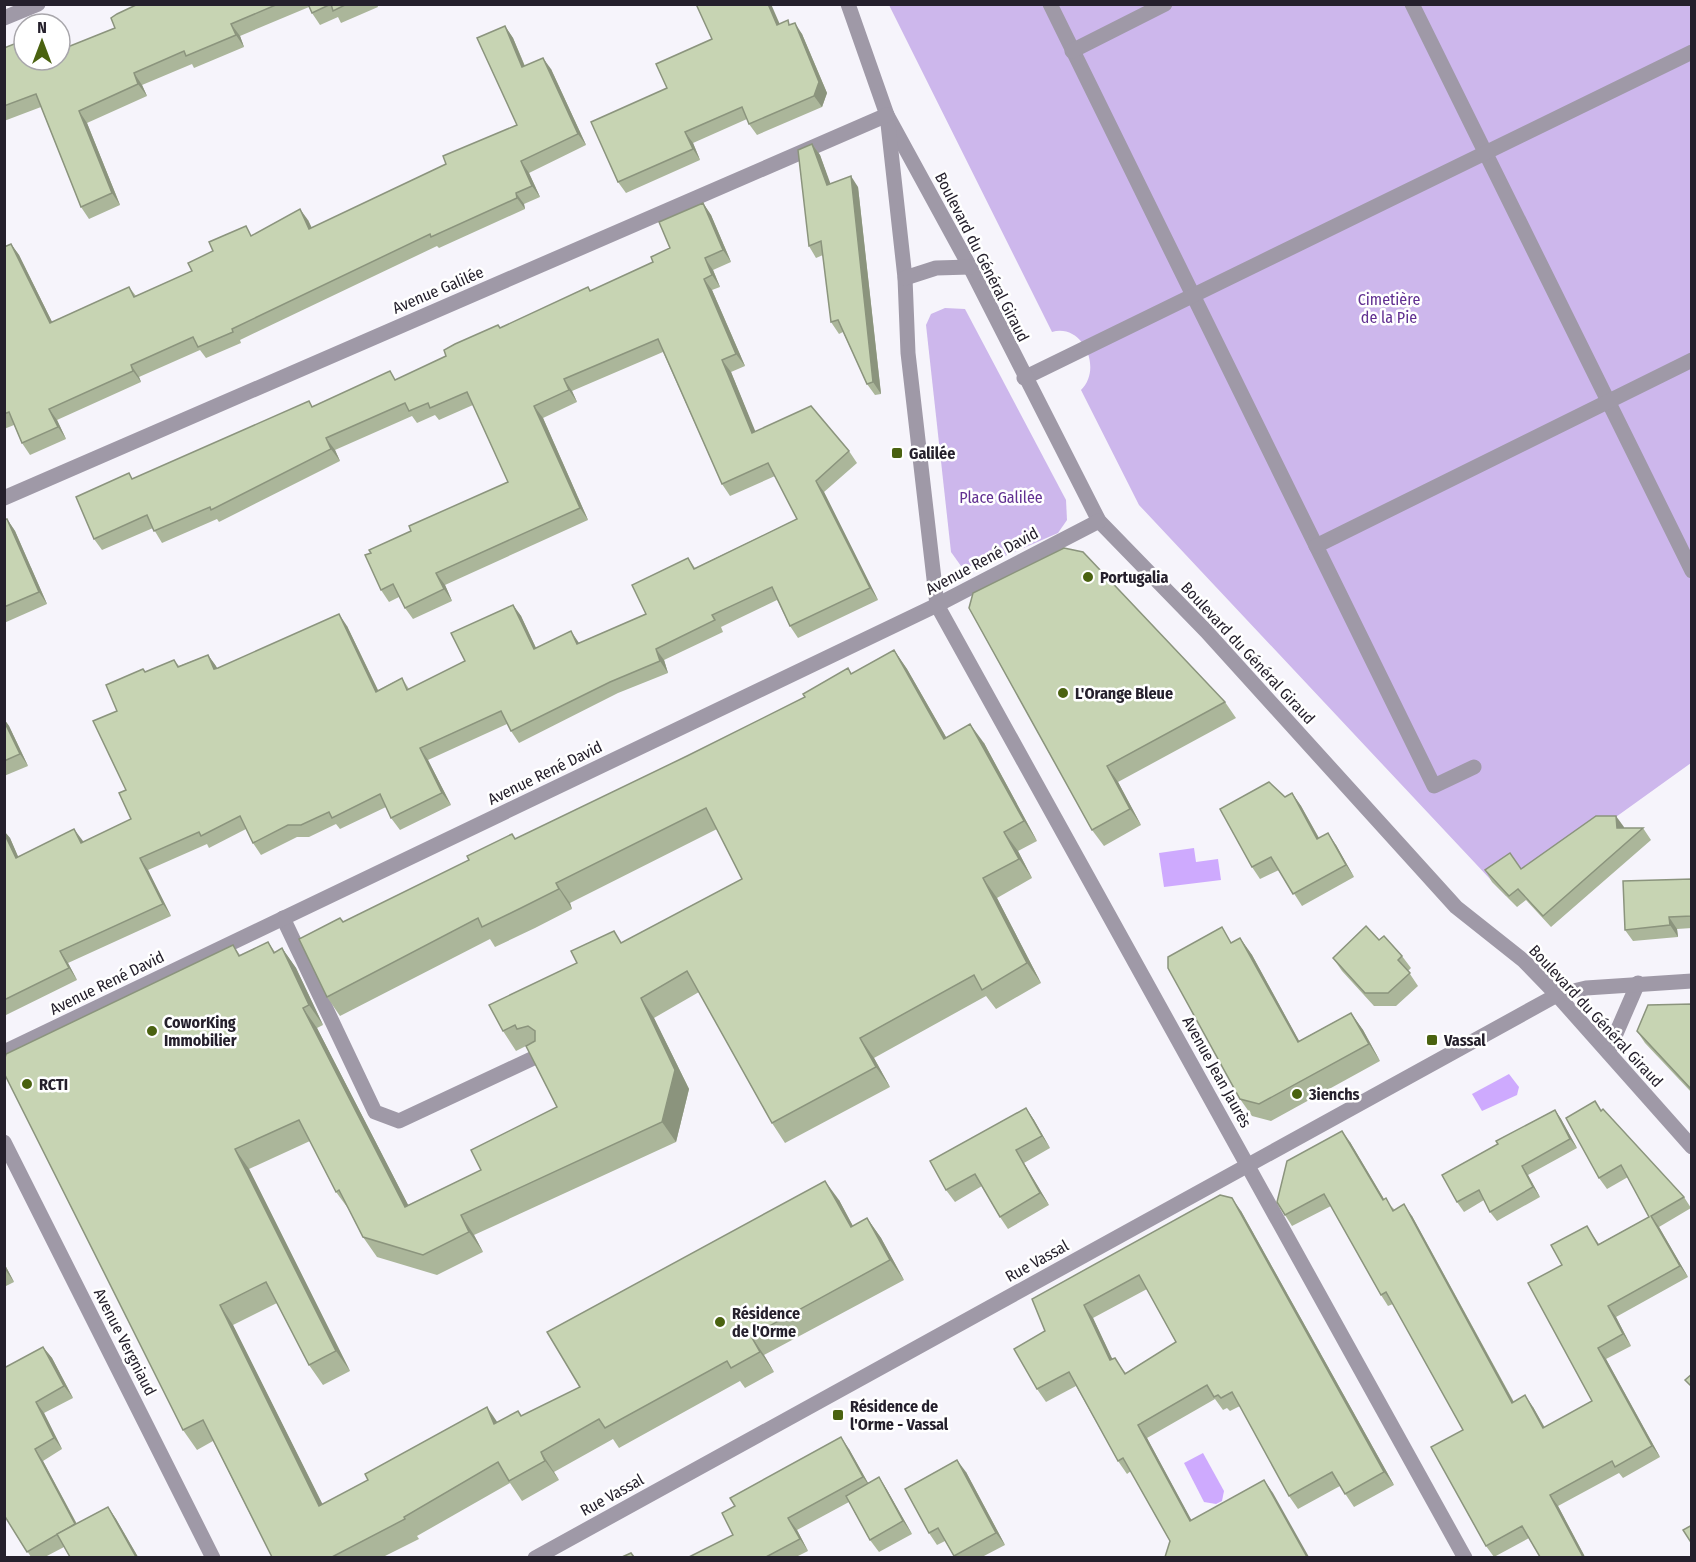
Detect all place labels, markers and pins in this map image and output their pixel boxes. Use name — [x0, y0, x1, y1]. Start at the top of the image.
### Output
place label: Galilée — [909, 444, 955, 463]
marker: Galilée — [890, 446, 904, 460]
place label: Portugalia — [1100, 568, 1168, 587]
marker: Portugalia — [1081, 570, 1095, 584]
place label: L'Orange Bleue — [1075, 684, 1173, 703]
marker: L'Orange Bleue — [1056, 686, 1070, 700]
place label: CoworKing Immobilier — [164, 1013, 237, 1050]
marker: CoworKing Immobilier — [145, 1024, 159, 1038]
place label: Vassal — [1443, 1031, 1486, 1050]
marker: Vassal — [1425, 1033, 1439, 1047]
place label: RCTI — [39, 1075, 68, 1094]
marker: RCTI — [20, 1077, 34, 1091]
place label: 3ienchs — [1308, 1085, 1360, 1104]
marker: 3ienchs — [1290, 1087, 1304, 1101]
place label: Résidence de l'Orme — [732, 1304, 800, 1341]
marker: Résidence de l'Orme — [713, 1315, 727, 1329]
place label: Résidence de l'Orme - Vassal — [850, 1397, 949, 1434]
marker: Résidence de l'Orme - Vassal — [831, 1408, 845, 1422]

